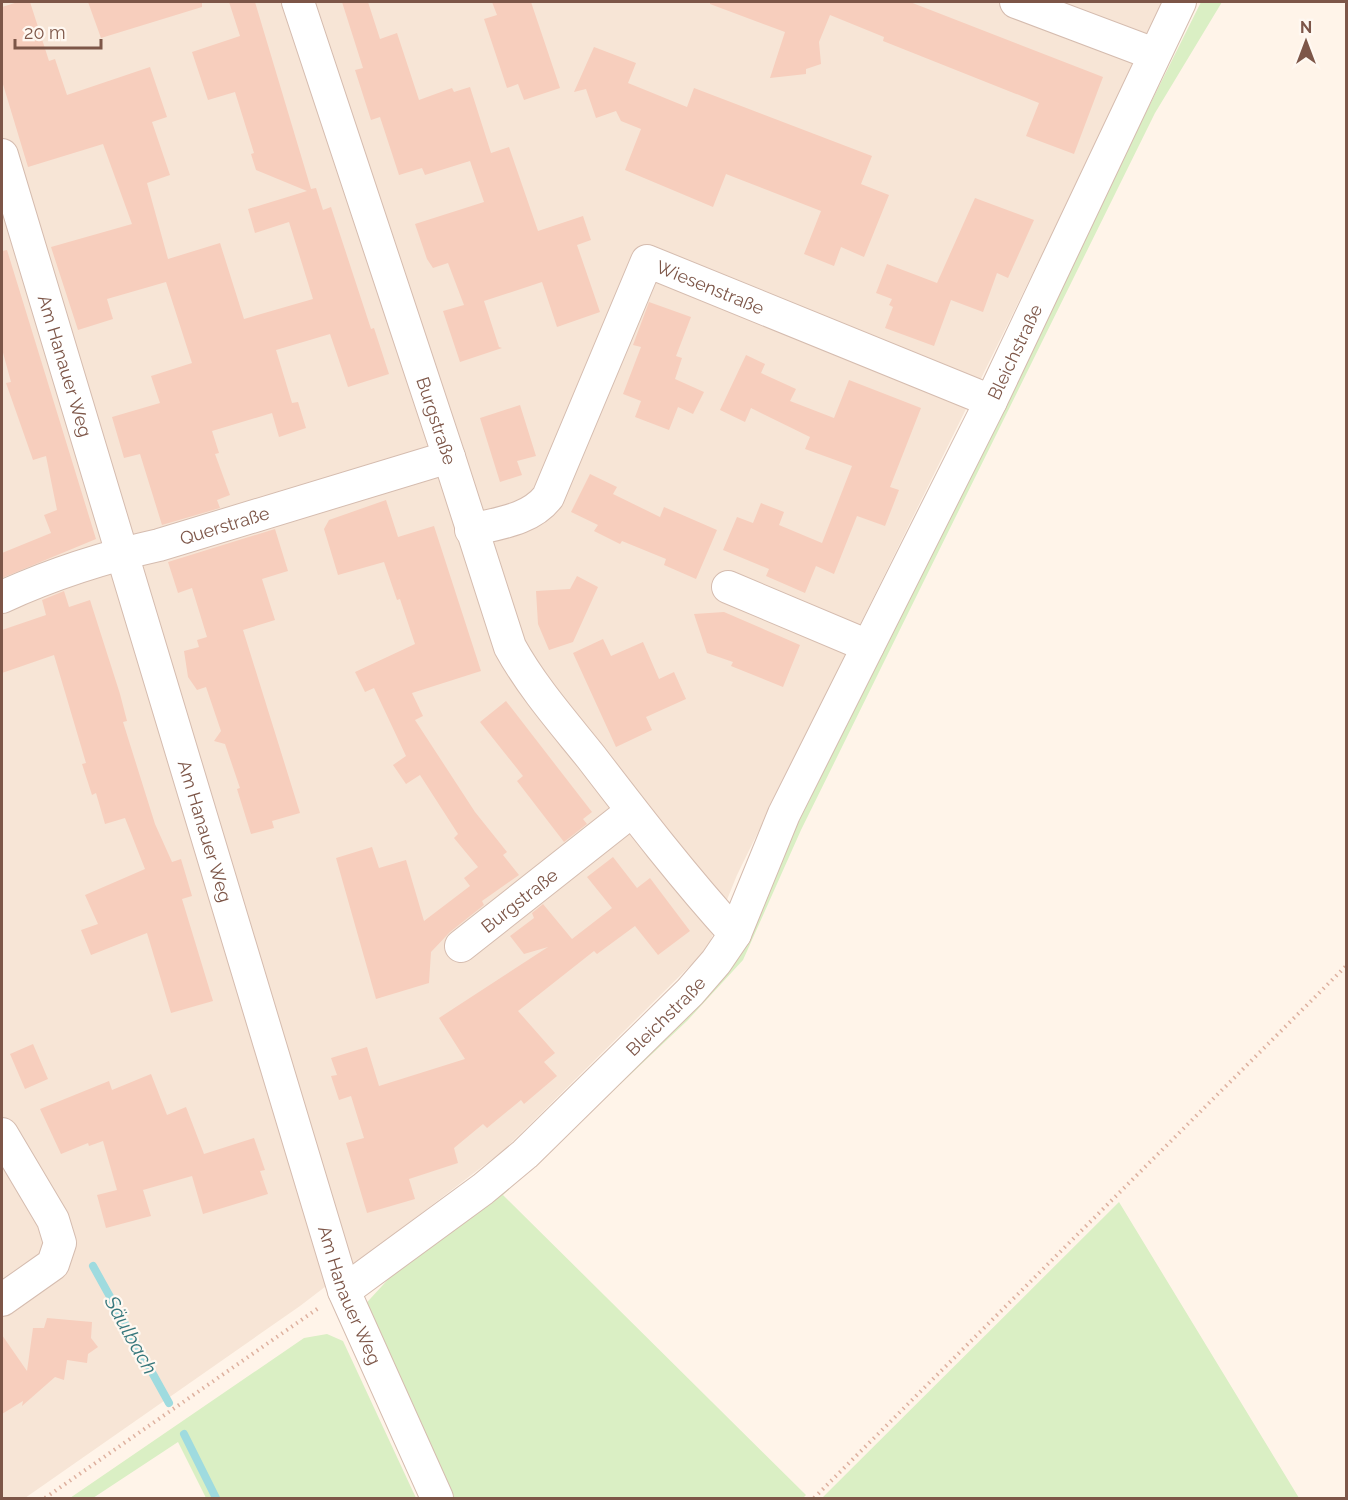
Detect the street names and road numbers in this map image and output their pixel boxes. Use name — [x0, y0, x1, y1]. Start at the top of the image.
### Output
street label: Wiesenstraße — [654, 256, 768, 318]
street label: Am Hanauer Weg — [34, 292, 97, 439]
street label: Bleichstraße — [983, 300, 1046, 403]
street label: Burgstraße — [413, 374, 461, 467]
street label: Querstraße — [177, 502, 272, 549]
street label: Am Hanauer Weg — [174, 758, 237, 905]
street label: Burgstraße — [477, 863, 562, 937]
street label: Bleichstraße — [621, 972, 710, 1060]
street label: Am Hanauer Weg — [314, 1223, 386, 1368]

